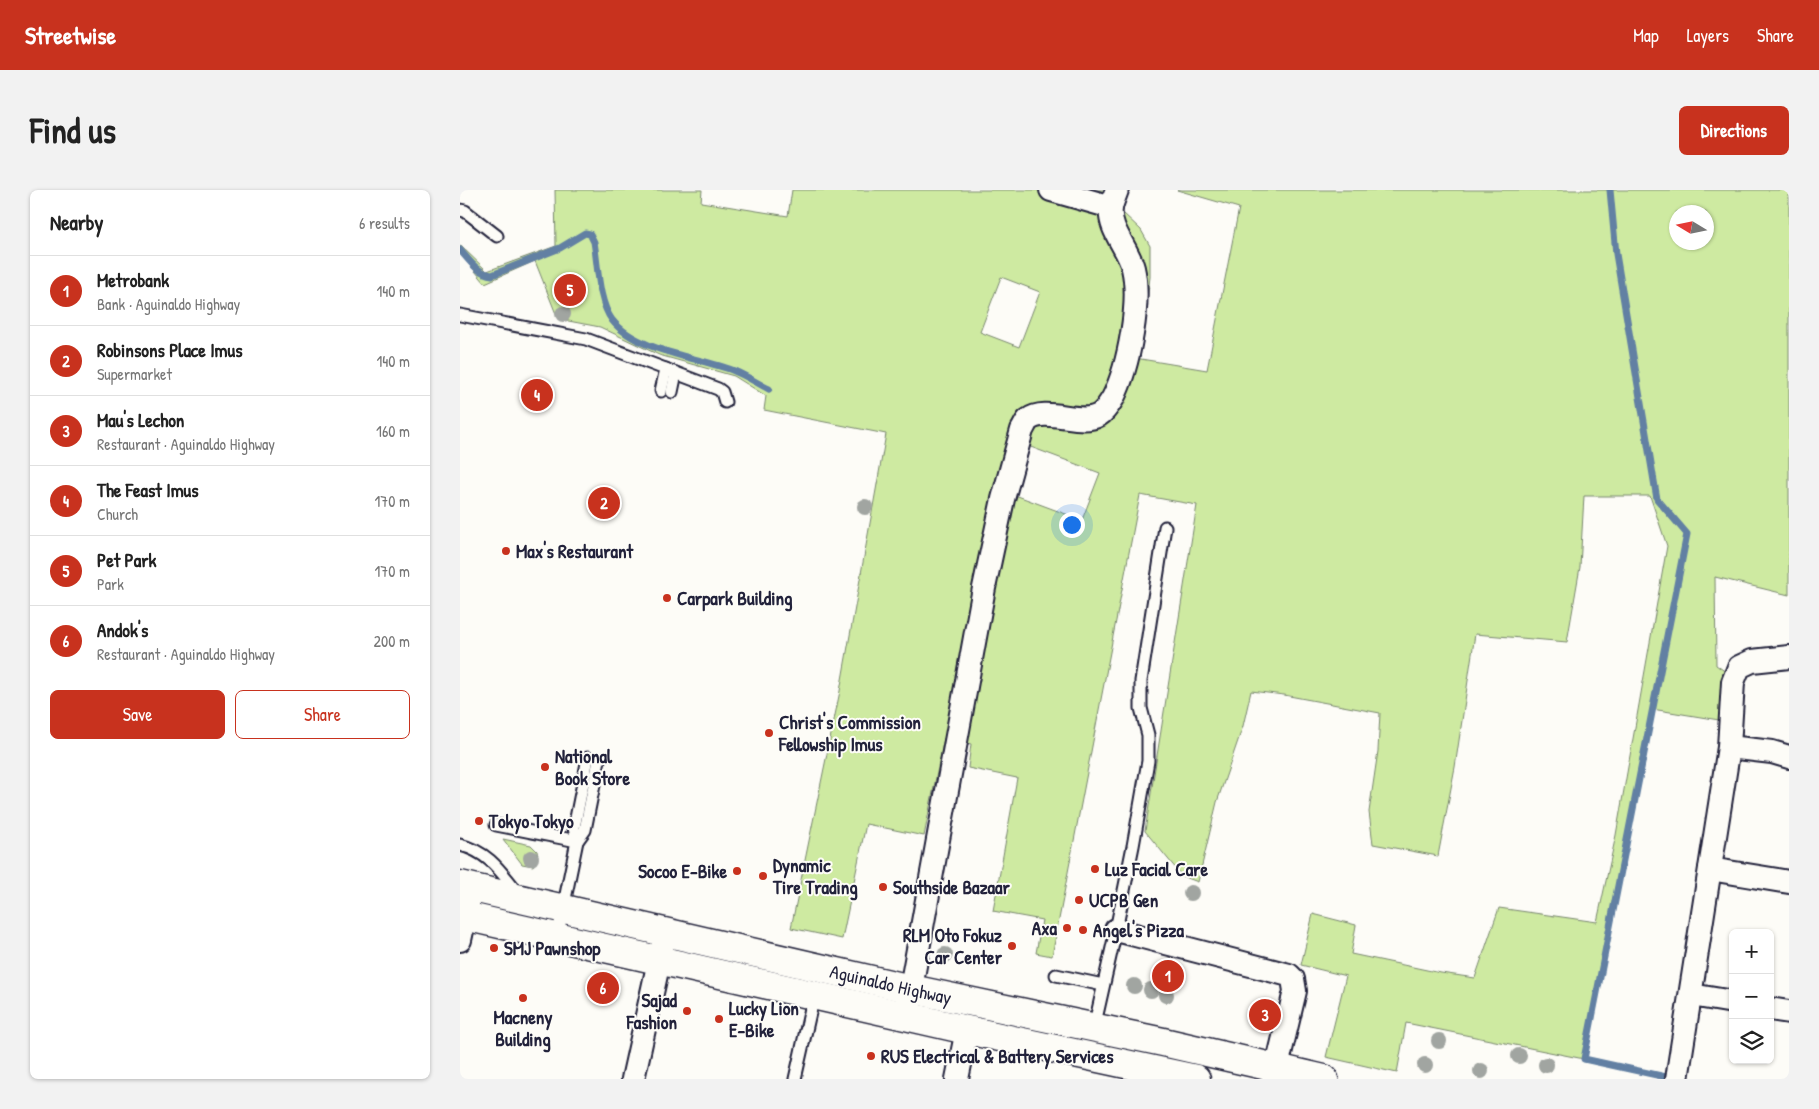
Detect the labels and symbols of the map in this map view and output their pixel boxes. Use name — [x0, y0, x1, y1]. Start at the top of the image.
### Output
north arrow — [1669, 205, 1714, 250]
pin: 5 — [554, 271, 586, 309]
pin: 4 — [521, 376, 553, 414]
pin: 2 — [588, 484, 620, 522]
your location — [1059, 512, 1085, 538]
place label: Max's Restaurant — [516, 538, 635, 564]
marker: Max's Restaurant — [500, 545, 512, 557]
place label: Carpark Building — [677, 585, 793, 612]
marker: Carpark Building — [661, 592, 673, 604]
place label: Christ's Commission Fellowship Imus — [778, 709, 921, 758]
marker: Christ's Commission Fellowship Imus — [763, 727, 775, 739]
place label: National Book Store — [555, 743, 630, 791]
marker: National Book Store — [539, 761, 551, 773]
place label: Tokyo Tokyo — [488, 808, 574, 835]
marker: Tokyo Tokyo — [473, 815, 485, 827]
place label: Dynamic Tire Trading — [772, 852, 858, 901]
place label: Luz Facial Care — [1105, 856, 1208, 882]
place label: Socoo E-Bike — [638, 858, 727, 884]
marker: Luz Facial Care — [1089, 863, 1101, 875]
marker: Socoo E-Bike — [731, 865, 743, 877]
marker: Dynamic Tire Trading — [757, 870, 769, 882]
place label: Southside Bazaar — [893, 874, 1011, 900]
marker: Southside Bazaar — [877, 881, 889, 893]
place label: UCPB Gen — [1089, 887, 1159, 913]
marker: UCPB Gen — [1073, 894, 1085, 906]
place label: Axa — [1032, 915, 1058, 941]
place label: Angel's Pizza — [1093, 917, 1184, 944]
place label: RLM Oto Fokuz Car Center — [903, 922, 1003, 970]
marker: Axa — [1061, 922, 1073, 934]
marker: Angel's Pizza — [1077, 924, 1089, 936]
place label: SMJ Pawnshop — [504, 935, 601, 962]
marker: RLM Oto Fokuz Car Center — [1006, 940, 1018, 952]
marker: SMJ Pawnshop — [488, 942, 500, 954]
pin: 1 — [1152, 957, 1184, 995]
street label: Aguinaldo Highway — [827, 958, 954, 1010]
pin: 6 — [587, 969, 619, 1007]
place label: Sajad Fashion — [626, 987, 678, 1035]
marker: Macneny Building — [517, 992, 529, 1004]
place label: Lucky Lion E-Bike — [729, 995, 799, 1043]
pin: 3 — [1249, 996, 1281, 1034]
place label: Macneny Building — [494, 1004, 552, 1053]
marker: Sajad Fashion — [681, 1005, 693, 1017]
marker: Lucky Lion E-Bike — [713, 1013, 725, 1025]
place label: RUS Electrical & Battery Services — [881, 1043, 1114, 1070]
marker: RUS Electrical & Battery Services — [865, 1050, 877, 1062]

